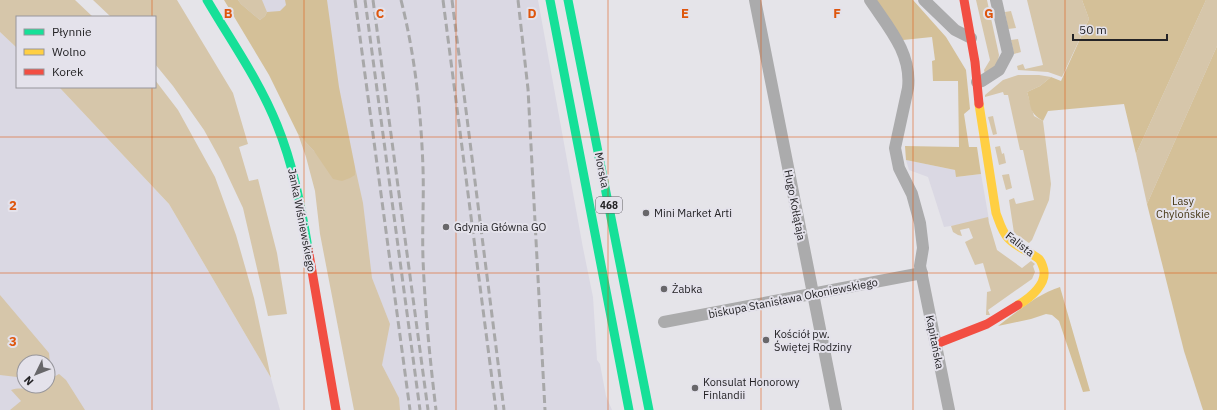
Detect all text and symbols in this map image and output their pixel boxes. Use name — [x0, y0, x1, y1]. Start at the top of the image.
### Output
text: B — [224, 5, 233, 22]
text: C — [376, 5, 385, 22]
text: D — [527, 5, 537, 22]
text: E — [681, 5, 689, 22]
text: F — [833, 5, 841, 22]
text: G — [984, 5, 994, 22]
legend — [16, 16, 156, 88]
scale bar — [1073, 16, 1167, 42]
text: 50 m — [1079, 22, 1107, 37]
text: Płynnie — [52, 24, 92, 39]
text: Wolno — [52, 44, 86, 59]
text: Korek — [52, 64, 84, 79]
street label: Morska — [592, 151, 612, 189]
street label: Janka Wiśniewskiego — [285, 167, 319, 273]
street label: Hugo Kołłątaja — [781, 168, 809, 242]
park label: Lasy Chylońskie — [1156, 194, 1210, 221]
text: 2 — [9, 197, 17, 214]
road number: 468 — [596, 197, 622, 213]
place label: Mini Market Arti — [654, 206, 732, 220]
marker: Mini Market Arti — [641, 208, 651, 218]
place label: Gdynia Główna GO — [454, 220, 547, 234]
marker: Gdynia Główna GO — [441, 222, 451, 232]
street label: Falista — [1003, 229, 1037, 260]
street label: biskupa Stanisława Okoniewskiego — [707, 275, 879, 321]
place label: Żabka — [672, 282, 702, 296]
marker: Żabka — [659, 284, 669, 294]
street label: Kapitańska — [923, 314, 947, 370]
place label: Kościół pw. Świętej Rodziny — [774, 327, 852, 354]
text: 3 — [9, 333, 17, 350]
marker: Kościół pw. Świętej Rodziny — [761, 335, 771, 345]
north arrow — [16, 354, 56, 394]
text: N — [21, 373, 37, 389]
place label: Konsulat Honorowy Finlandii — [703, 375, 800, 402]
marker: Konsulat Honorowy Finlandii — [690, 383, 700, 393]

